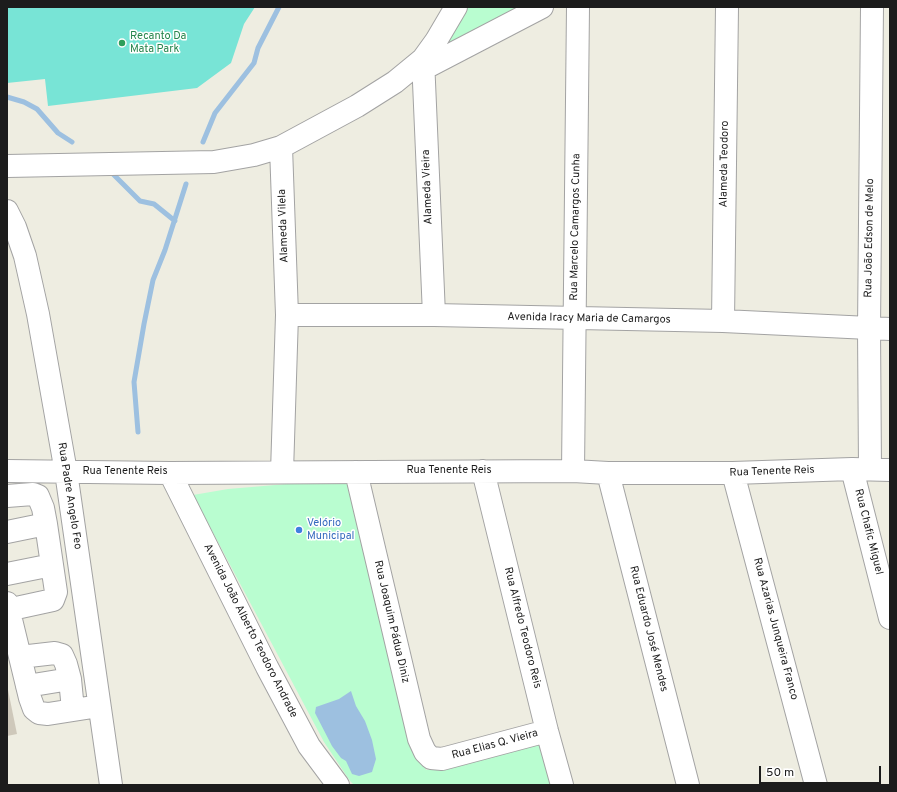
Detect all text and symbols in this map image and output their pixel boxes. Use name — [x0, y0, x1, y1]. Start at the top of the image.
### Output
place label: Recanto Da Mata Park — [130, 30, 186, 56]
marker: Recanto Da Mata Park — [117, 38, 127, 48]
street label: Alameda Teodoro — [718, 121, 732, 207]
street label: Alameda Vieira — [420, 149, 436, 225]
street label: Rua Marcelo Camargos Cunha — [568, 153, 584, 301]
street label: Rua João Edson de Melo — [862, 178, 878, 298]
street label: Alameda Vilela — [276, 189, 292, 263]
street label: Avenida Iracy Maria de Camargos — [507, 311, 671, 327]
street label: Rua Padre Angelo Feo — [54, 442, 84, 550]
street label: Rua Tenente Reis — [406, 464, 492, 478]
street label: Rua Tenente Reis — [729, 464, 815, 480]
street label: Rua Tenente Reis — [82, 465, 168, 479]
street label: Rua Chafic Miguel — [851, 488, 885, 576]
place label: Velório Municipal — [307, 517, 354, 543]
marker: Velório Municipal — [294, 525, 304, 535]
street label: Avenida João Alberto Teodoro Andrade — [200, 542, 300, 720]
street label: Rua Azarias Junqueira Franco — [750, 556, 800, 702]
street label: Rua Joaquim Pádua Diniz — [370, 559, 412, 685]
street label: Rua Eduardo José Mendes — [626, 565, 670, 693]
street label: Rua Alfredo Teodoro Reis — [501, 566, 543, 690]
street label: Rua Elias Q. Vieira — [450, 727, 540, 763]
scale bar — [761, 758, 883, 784]
text: 50 m — [766, 765, 794, 781]

